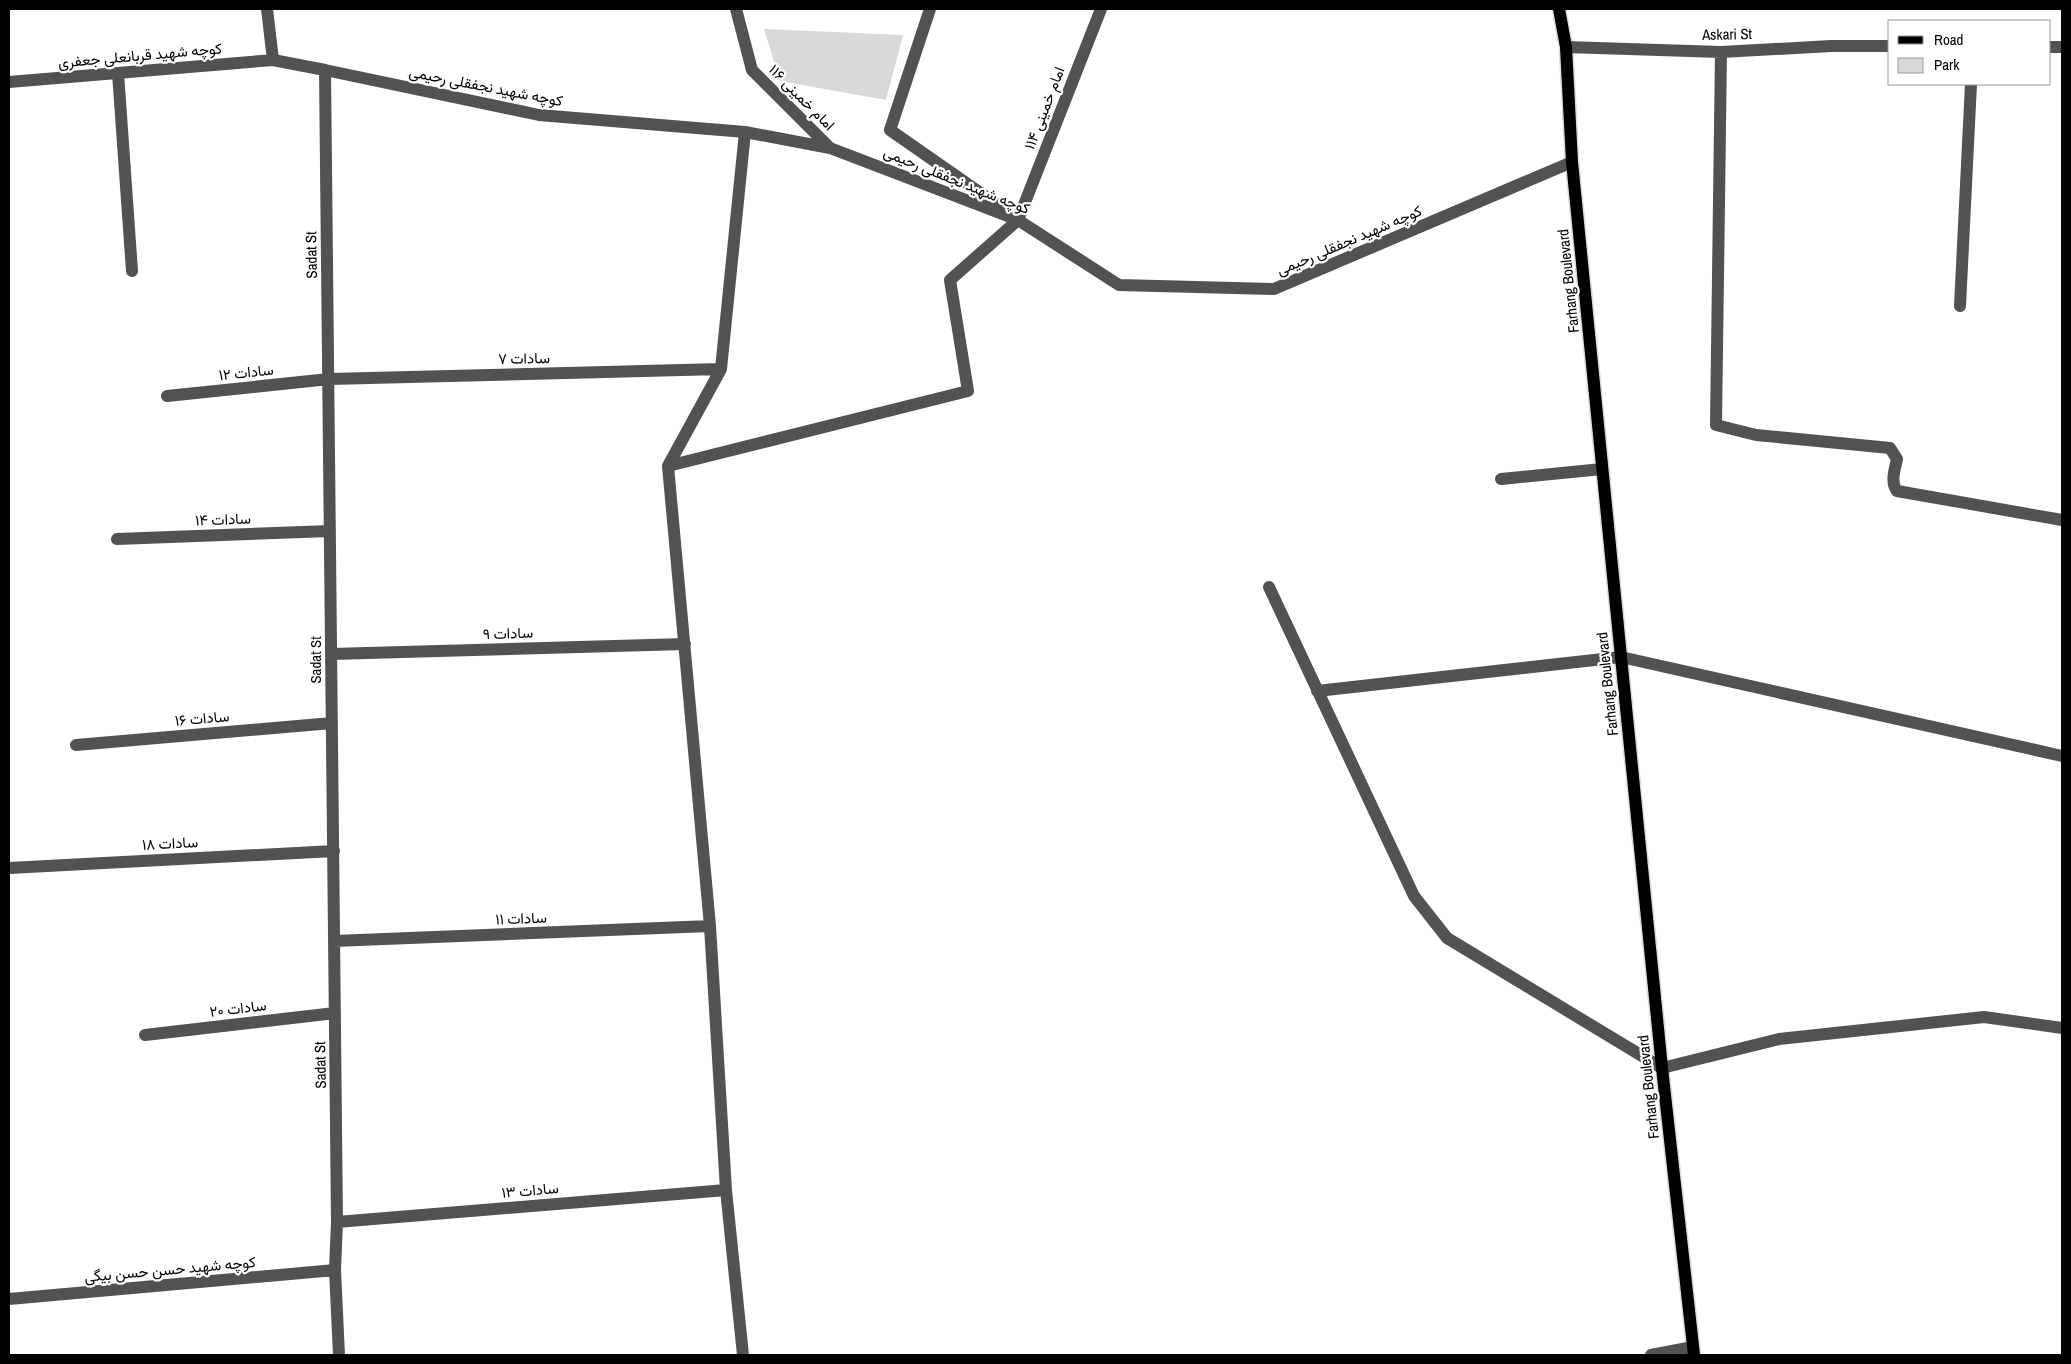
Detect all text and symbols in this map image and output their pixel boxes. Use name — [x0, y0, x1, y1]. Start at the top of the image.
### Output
legend — [1888, 20, 2051, 85]
street label: Askari St — [1701, 23, 1753, 45]
text: Road — [1934, 29, 1963, 50]
street label: کوچه شهید قربانعلی جعفری — [57, 37, 223, 73]
text: Park — [1934, 54, 1960, 75]
street label: امام خمینی ۱۱۶ — [764, 59, 840, 135]
street label: کوچه شهید نجفقلی رحیمی — [407, 61, 565, 111]
street label: امام خمینی ۱۱۴ — [1019, 63, 1069, 153]
street label: کوچه شهید نجفقلی رحیمی — [881, 141, 1034, 219]
street label: کوچه شهید نجفقلی رحیمی — [1273, 200, 1425, 280]
street label: Farhang Boulevard — [1552, 228, 1584, 334]
street label: Sadat St — [300, 231, 322, 279]
street label: سادات ۷ — [498, 347, 550, 369]
street label: سادات ۱۲ — [217, 359, 275, 385]
street label: سادات ۱۴ — [195, 508, 251, 530]
street label: سادات ۹ — [483, 622, 534, 644]
street label: Farhang Boulevard — [1591, 631, 1623, 737]
street label: Sadat St — [305, 636, 326, 684]
street label: سادات ۱۶ — [174, 705, 230, 731]
street label: سادات ۱۸ — [141, 831, 199, 855]
street label: سادات ۱۱ — [495, 907, 547, 929]
street label: سادات ۲۰ — [208, 994, 268, 1022]
street label: Farhang Boulevard — [1632, 1034, 1664, 1140]
street label: Sadat St — [309, 1041, 331, 1089]
street label: سادات ۱۳ — [501, 1177, 560, 1203]
street label: کوچه شهید حسن حسن بیگی — [83, 1251, 257, 1287]

